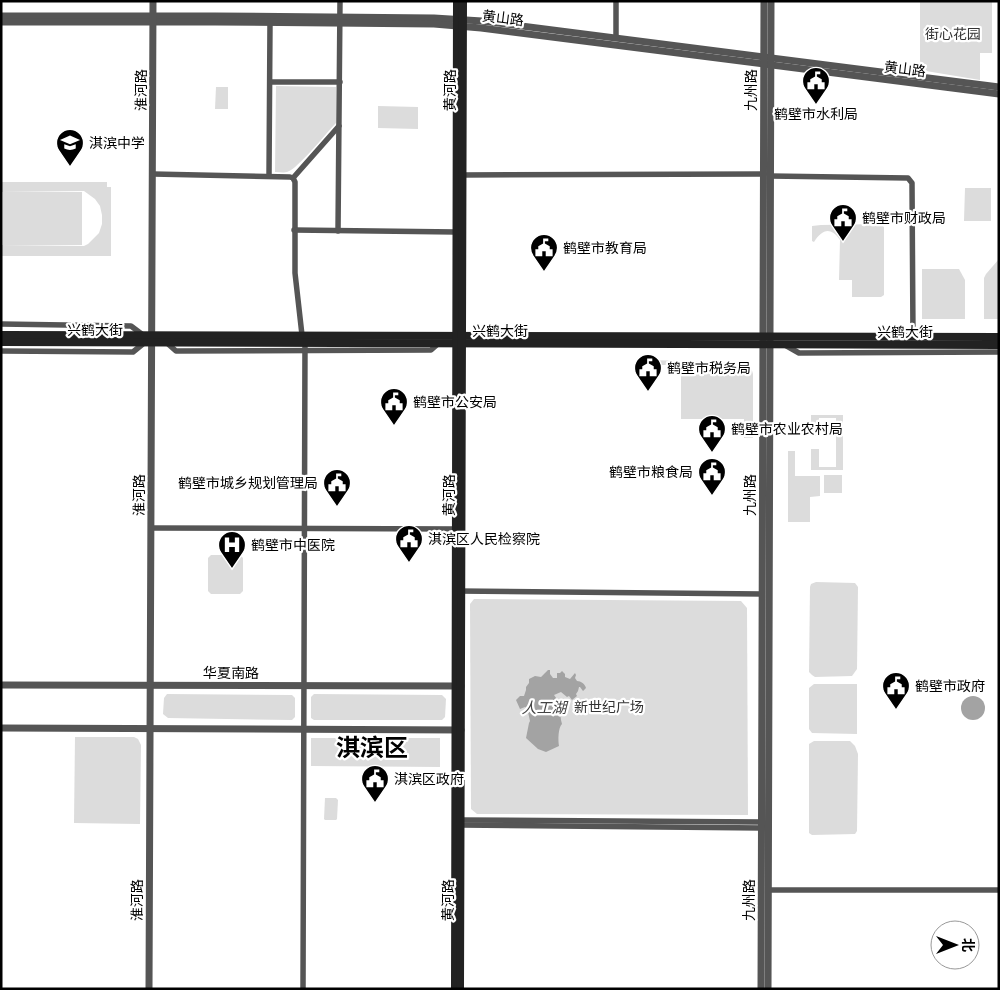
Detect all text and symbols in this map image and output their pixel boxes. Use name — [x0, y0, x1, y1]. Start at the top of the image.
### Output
street label: 黄山路 — [481, 8, 525, 28]
park label: 街心花园 — [925, 26, 981, 42]
street label: 黄山路 — [883, 59, 927, 79]
public building icon: 鹤壁市水利局 — [801, 66, 831, 105]
street label: 淮河路 — [133, 69, 149, 111]
street label: 黄河路 — [442, 69, 458, 111]
street label: 九州路 — [743, 69, 759, 111]
place label: 鹤壁市水利局 — [774, 106, 858, 122]
school or university icon: 淇滨中学 — [55, 128, 85, 167]
place label: 淇滨中学 — [89, 135, 145, 151]
public building icon: 鹤壁市财政局 — [828, 203, 858, 242]
place label: 鹤壁市财政局 — [862, 210, 946, 226]
public building icon: 鹤壁市教育局 — [529, 233, 559, 272]
place label: 鹤壁市教育局 — [563, 240, 647, 256]
street label: 兴鹤大街 — [67, 322, 123, 338]
street label: 兴鹤大街 — [472, 323, 528, 339]
street label: 兴鹤大街 — [877, 324, 933, 340]
public building icon: 鹤壁市税务局 — [633, 353, 663, 392]
place label: 鹤壁市税务局 — [667, 360, 751, 376]
public building icon: 鹤壁市公安局 — [379, 387, 409, 426]
place label: 鹤壁市公安局 — [413, 394, 497, 410]
public building icon: 鹤壁市农业农村局 — [697, 414, 727, 453]
place label: 鹤壁市农业农村局 — [731, 421, 843, 437]
public building icon: 鹤壁市粮食局 — [697, 457, 727, 496]
place label: 鹤壁市粮食局 — [609, 464, 693, 480]
public building icon: 鹤壁市城乡规划管理局 — [322, 468, 352, 507]
street label: 淮河路 — [131, 474, 147, 516]
street label: 黄河路 — [441, 474, 457, 516]
street label: 九州路 — [742, 474, 758, 516]
place label: 鹤壁市城乡规划管理局 — [178, 475, 318, 491]
public building icon: 淇滨区人民检察院 — [394, 524, 424, 563]
hospital icon: 鹤壁市中医院 — [217, 530, 247, 569]
place label: 淇滨区人民检察院 — [428, 531, 540, 547]
place label: 鹤壁市中医院 — [251, 537, 335, 553]
street label: 华夏南路 — [203, 665, 259, 681]
public building icon: 鹤壁市政府 — [881, 671, 911, 710]
place label: 鹤壁市政府 — [915, 678, 985, 694]
water label: 人工湖 — [521, 699, 568, 717]
park label: 新世纪广场 — [574, 699, 644, 715]
district label: 淇滨区 — [336, 734, 408, 762]
public building icon: 淇滨区政府 — [360, 764, 390, 803]
place label: 淇滨区政府 — [394, 771, 464, 787]
street label: 淮河路 — [129, 879, 145, 921]
street label: 黄河路 — [440, 879, 456, 921]
street label: 九州路 — [741, 879, 757, 921]
north arrow — [930, 920, 980, 970]
text: 北 — [960, 938, 976, 952]

